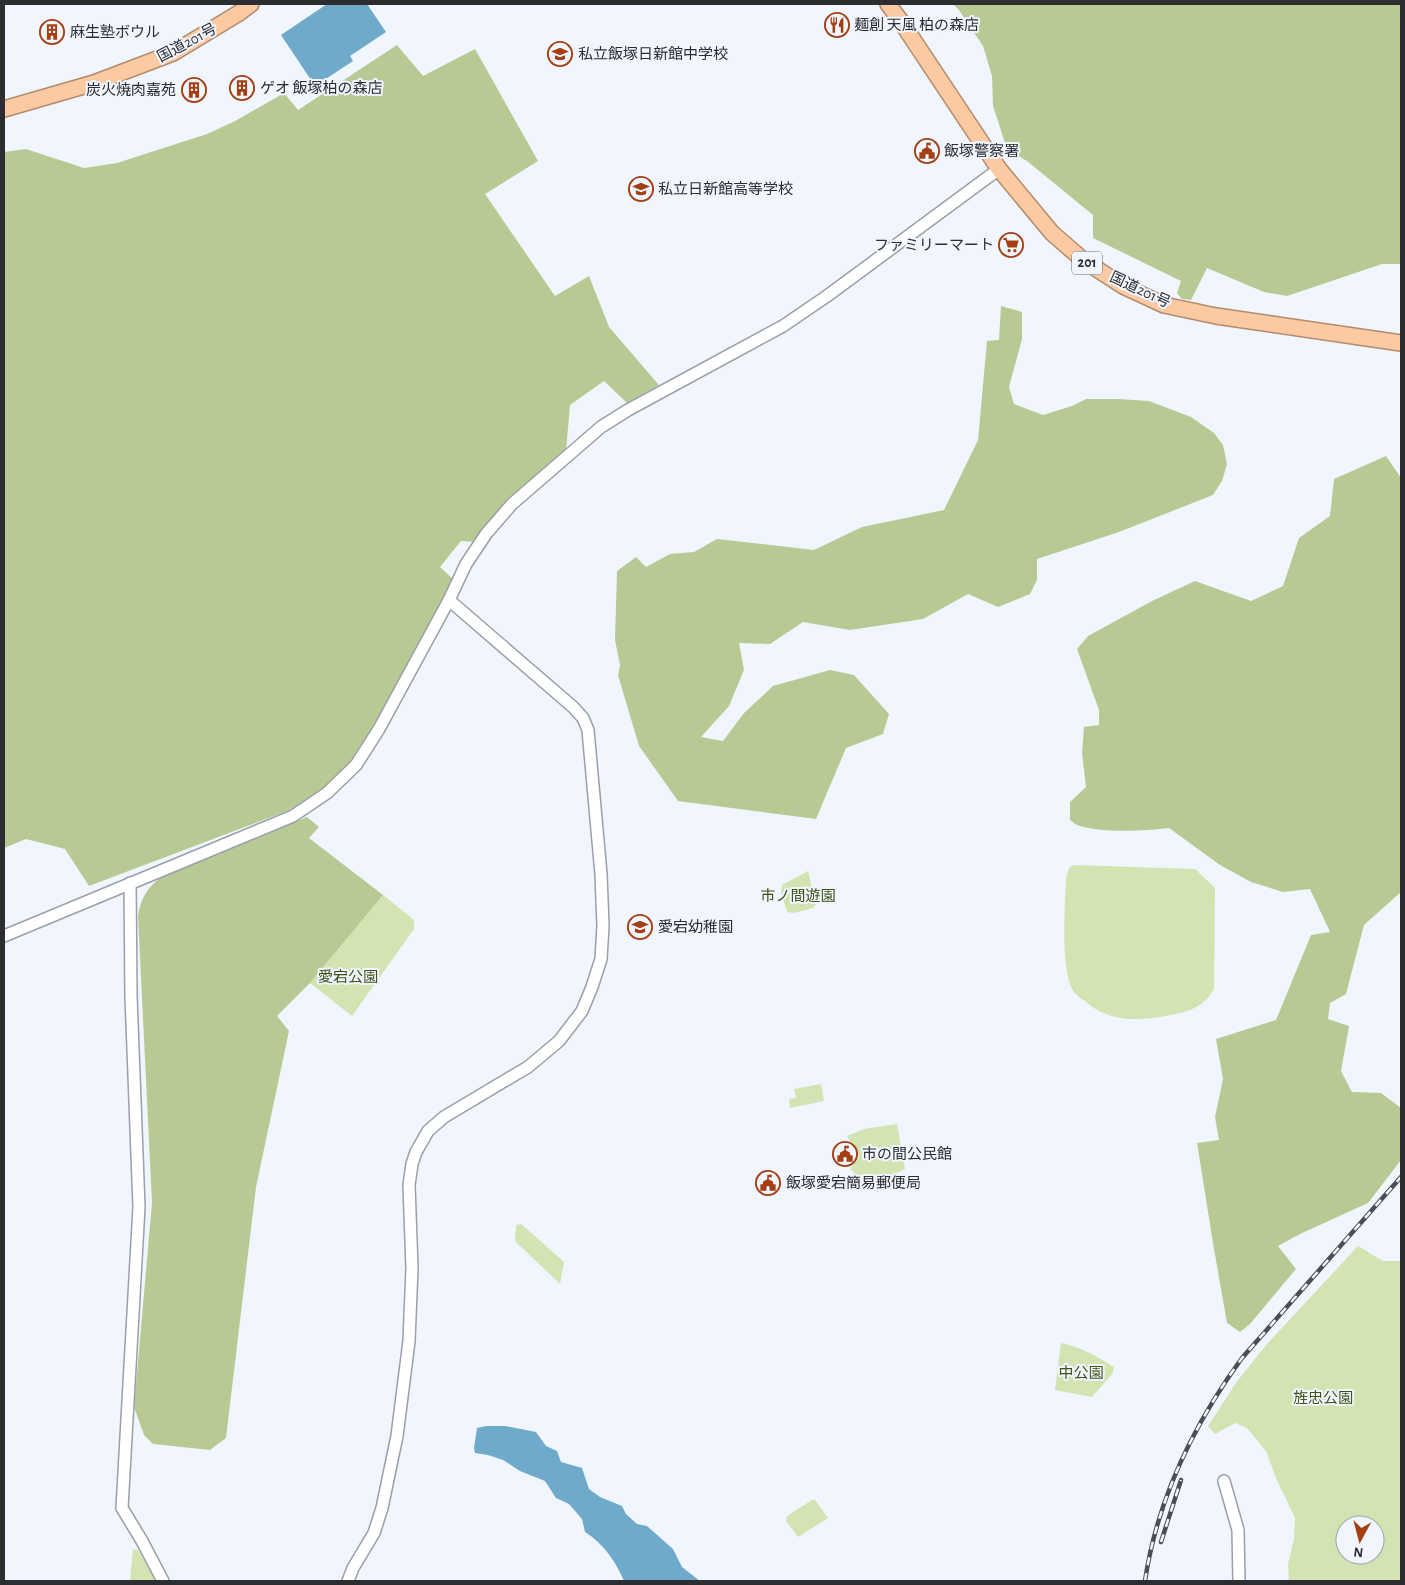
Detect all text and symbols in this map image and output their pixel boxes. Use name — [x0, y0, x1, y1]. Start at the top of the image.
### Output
restaurant icon: 麺創 天風 柏の森店 — [824, 12, 850, 38]
place label: 麺創 天風 柏の森店 — [854, 17, 979, 33]
building icon: 麻生塾ボウル — [39, 19, 65, 45]
street label: 国道201号 — [154, 20, 219, 65]
place label: 麻生塾ボウル — [70, 24, 160, 40]
school or university icon: 私立飯塚日新館中学校 — [547, 41, 573, 67]
place label: 私立飯塚日新館中学校 — [578, 46, 728, 62]
building icon: ゲオ 飯塚柏の森店 — [229, 75, 255, 101]
building icon: 炭火焼肉嘉苑 — [181, 77, 207, 103]
place label: ゲオ 飯塚柏の森店 — [260, 80, 382, 96]
place label: 炭火焼肉嘉苑 — [86, 82, 176, 98]
public building icon: 飯塚警察署 — [914, 138, 940, 164]
place label: 飯塚警察署 — [944, 143, 1019, 159]
school or university icon: 私立日新館高等学校 — [628, 176, 654, 202]
place label: 私立日新館高等学校 — [658, 181, 793, 197]
supermarket icon: ファミリーマート — [998, 232, 1024, 258]
place label: ファミリーマート — [874, 238, 994, 253]
road number: 201 — [1072, 252, 1102, 274]
street label: 国道201号 — [1107, 269, 1173, 311]
park label: 市ノ間遊園 — [760, 887, 836, 904]
school or university icon: 愛宕幼稚園 — [627, 914, 653, 940]
place label: 愛宕幼稚園 — [658, 919, 733, 935]
park label: 愛宕公園 — [318, 969, 378, 985]
public building icon: 市の間公民館 — [832, 1141, 858, 1167]
place label: 市の間公民館 — [862, 1146, 952, 1162]
public building icon: 飯塚愛宕簡易郵便局 — [755, 1170, 781, 1196]
place label: 飯塚愛宕簡易郵便局 — [786, 1175, 921, 1191]
park label: 中公園 — [1058, 1365, 1104, 1381]
park label: 旌忠公園 — [1293, 1389, 1353, 1406]
north arrow — [1335, 1515, 1385, 1565]
text: N — [1353, 1544, 1364, 1559]

